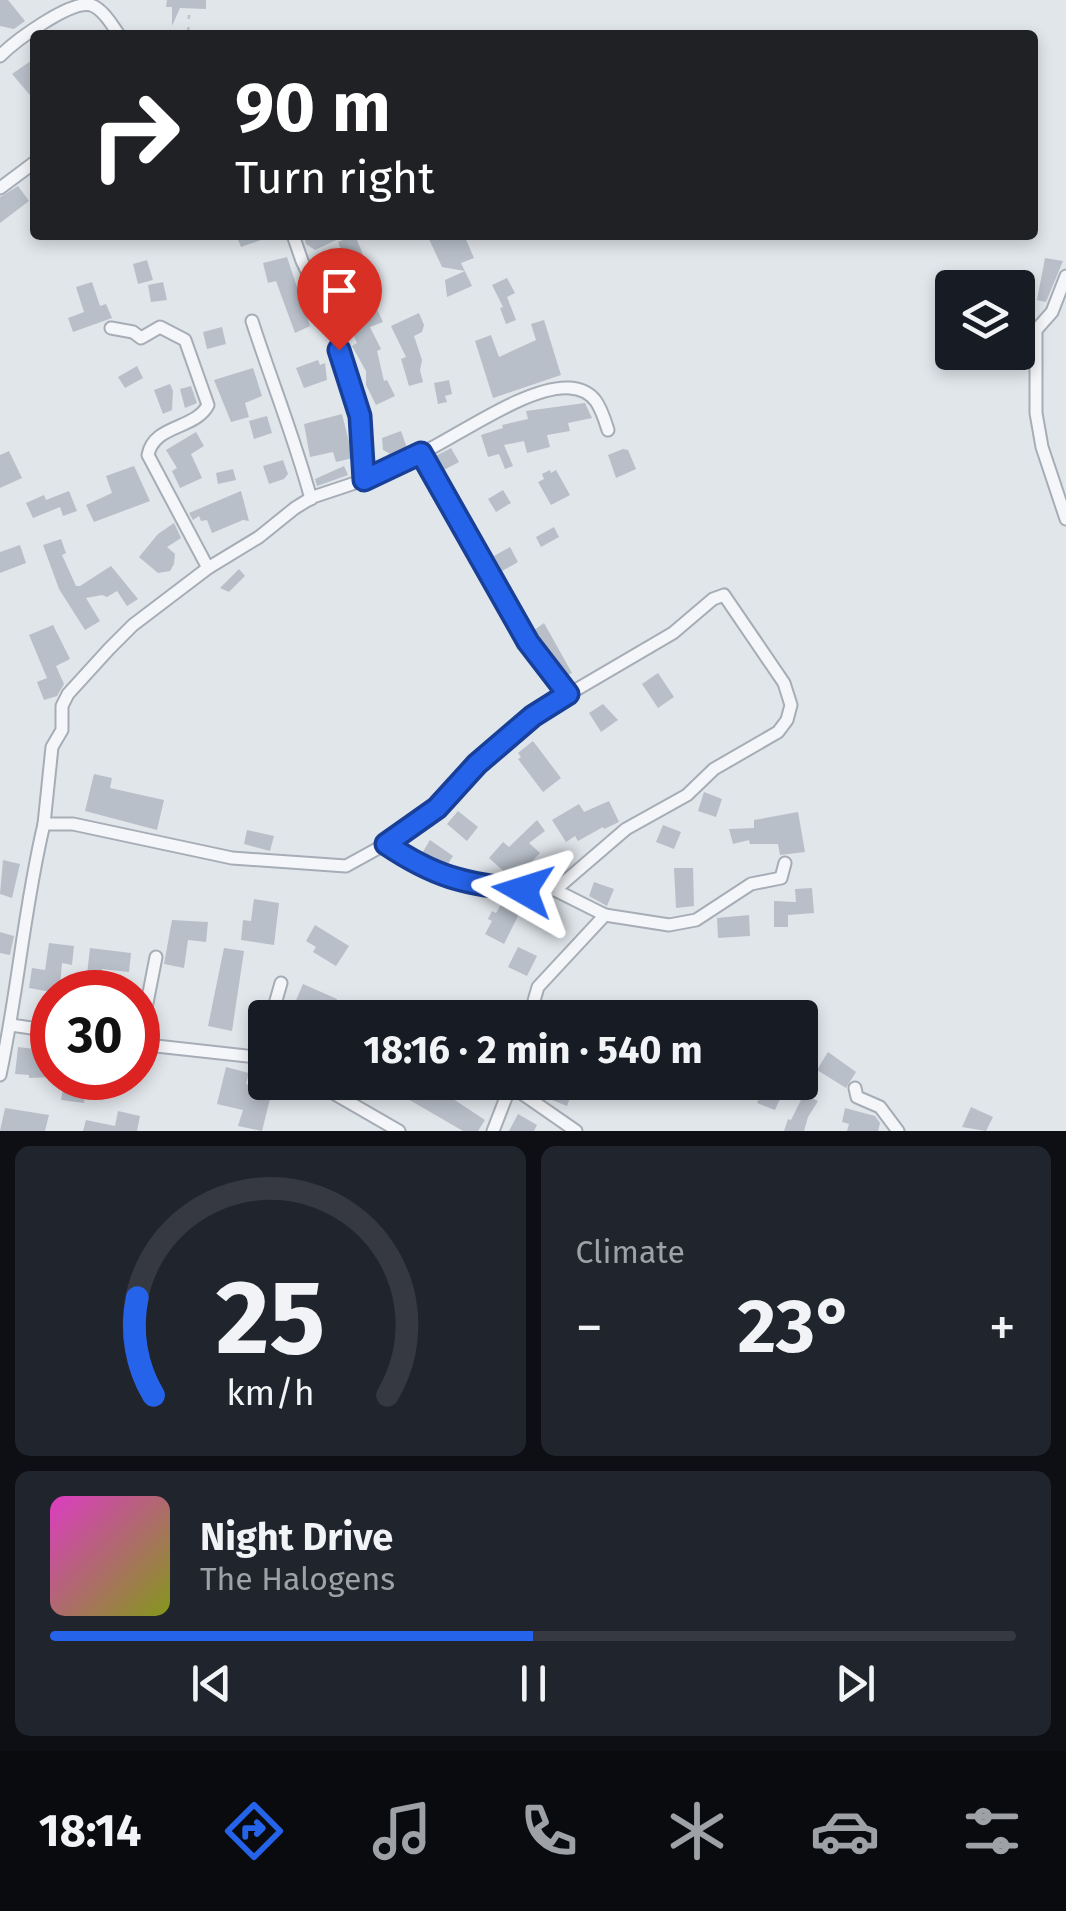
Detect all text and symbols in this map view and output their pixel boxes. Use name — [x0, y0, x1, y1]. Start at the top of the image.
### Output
text: 90 m — [235, 66, 391, 150]
icon: right — [70, 70, 200, 200]
text: Turn right — [235, 151, 434, 205]
pin — [297, 248, 382, 351]
icon: arrive — [312, 263, 367, 318]
map controls — [935, 270, 1035, 370]
button: layers — [935, 270, 1035, 370]
position arrow — [471, 838, 575, 942]
speed limit sign: 30 — [30, 970, 160, 1100]
text: 18:16 · 2 min · 540 m — [363, 1027, 703, 1073]
text: Climate — [576, 1233, 685, 1271]
text: 25 — [215, 1256, 325, 1381]
text: 23° — [738, 1282, 854, 1372]
text: − — [576, 1295, 603, 1361]
text: + — [989, 1295, 1016, 1361]
text: km/h — [226, 1372, 314, 1414]
text: Night Drive — [200, 1514, 393, 1560]
text: The Halogens — [200, 1560, 395, 1598]
icon: previous — [184, 1656, 239, 1711]
icon: pause — [506, 1656, 561, 1711]
icon: next — [828, 1656, 883, 1711]
icon: directions — [219, 1796, 289, 1866]
icon: music — [367, 1796, 437, 1866]
icon: phone — [514, 1796, 584, 1866]
icon: climate — [662, 1796, 732, 1866]
icon: car — [810, 1796, 880, 1866]
icon: filters — [957, 1796, 1027, 1866]
text: 18:14 — [39, 1804, 141, 1858]

